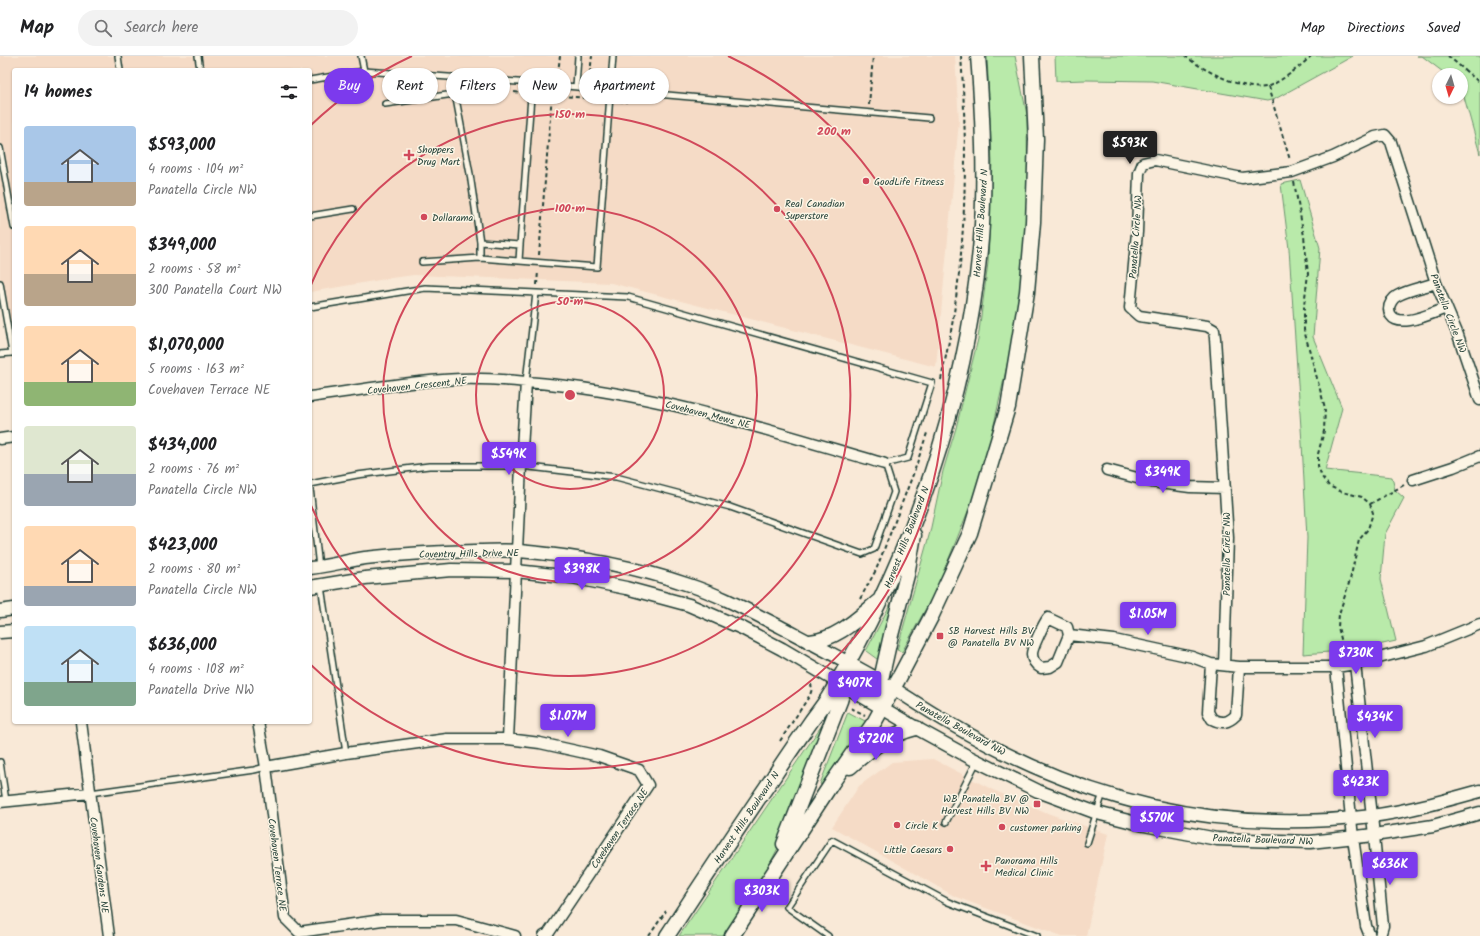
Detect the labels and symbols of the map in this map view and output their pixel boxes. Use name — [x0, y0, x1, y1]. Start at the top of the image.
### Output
north arrow — [1432, 68, 1468, 104]
text: 150 m — [555, 105, 585, 124]
text: 200 m — [817, 122, 851, 141]
pin: $593K — [1102, 131, 1158, 165]
place label: Shoppers Drug Mart — [417, 142, 460, 170]
marker: Shoppers Drug Mart — [404, 150, 414, 160]
street label: Harvest Hills Boulevard N — [969, 168, 993, 278]
place label: GoodLife Fitness — [874, 174, 945, 190]
marker: GoodLife Fitness — [861, 176, 871, 186]
street label: Panatella Circle NW — [1125, 195, 1147, 279]
place label: Real Canadian Superstore — [785, 196, 845, 224]
text: 100 m — [555, 199, 585, 218]
marker: Real Canadian Superstore — [772, 204, 782, 214]
place label: Dollarama — [432, 210, 474, 226]
marker: Dollarama — [419, 212, 429, 222]
street label: Panatella Circle NW — [1426, 271, 1471, 356]
text: 50 m — [556, 292, 584, 311]
street label: Covehaven Crescent NE — [366, 373, 469, 399]
centre of rings — [563, 388, 577, 402]
street label: Covehaven Mews NE — [663, 397, 753, 434]
pin: $549K — [481, 442, 537, 476]
pin: $349K — [1135, 460, 1191, 494]
street label: Harvest Hills Boulevard N — [880, 484, 934, 591]
street label: Panatella Circle NW — [1219, 512, 1235, 596]
street label: Coventry Hills Drive NE — [419, 545, 520, 563]
pin: $398K — [554, 557, 610, 591]
pin: $1.05M — [1115, 602, 1181, 636]
place label: SB Harvest Hills BV @ Panatella BV NW — [948, 623, 1034, 651]
marker: SB Harvest Hills BV @ Panatella BV NW — [935, 631, 945, 641]
pin: $730K — [1328, 641, 1384, 675]
pin: $407K — [827, 671, 883, 705]
street label: Panatella Boulevard NW — [913, 697, 1009, 760]
pin: $1.07M — [535, 704, 601, 738]
pin: $434K — [1347, 705, 1403, 739]
pin: $720K — [848, 727, 904, 761]
street label: Harvest Hills Boulevard N — [710, 768, 784, 867]
pin: $423K — [1333, 770, 1389, 804]
street label: Covehaven Terrace NE — [587, 784, 653, 872]
place label: WB Panatella BV @ Harvest Hills BV NW — [941, 791, 1029, 819]
marker: WB Panatella BV @ Harvest Hills BV NW — [1032, 799, 1042, 809]
pin: $570K — [1129, 806, 1185, 840]
street label: Covehaven Gardens NE — [85, 816, 113, 915]
street label: Covehaven Terrace NE — [263, 817, 291, 914]
place label: Circle K — [905, 818, 938, 834]
marker: Circle K — [892, 820, 902, 830]
place label: customer parking — [1010, 820, 1082, 836]
marker: customer parking — [997, 822, 1007, 832]
street label: Panatella Boulevard NW — [1212, 830, 1314, 850]
place label: Little Caesars — [884, 842, 943, 858]
marker: Little Caesars — [945, 844, 955, 854]
pin: $636K — [1362, 852, 1418, 886]
place label: Panorama Hills Medical Clinic — [995, 853, 1059, 881]
marker: Panorama Hills Medical Clinic — [980, 860, 992, 872]
pin: $303K — [734, 879, 790, 913]

